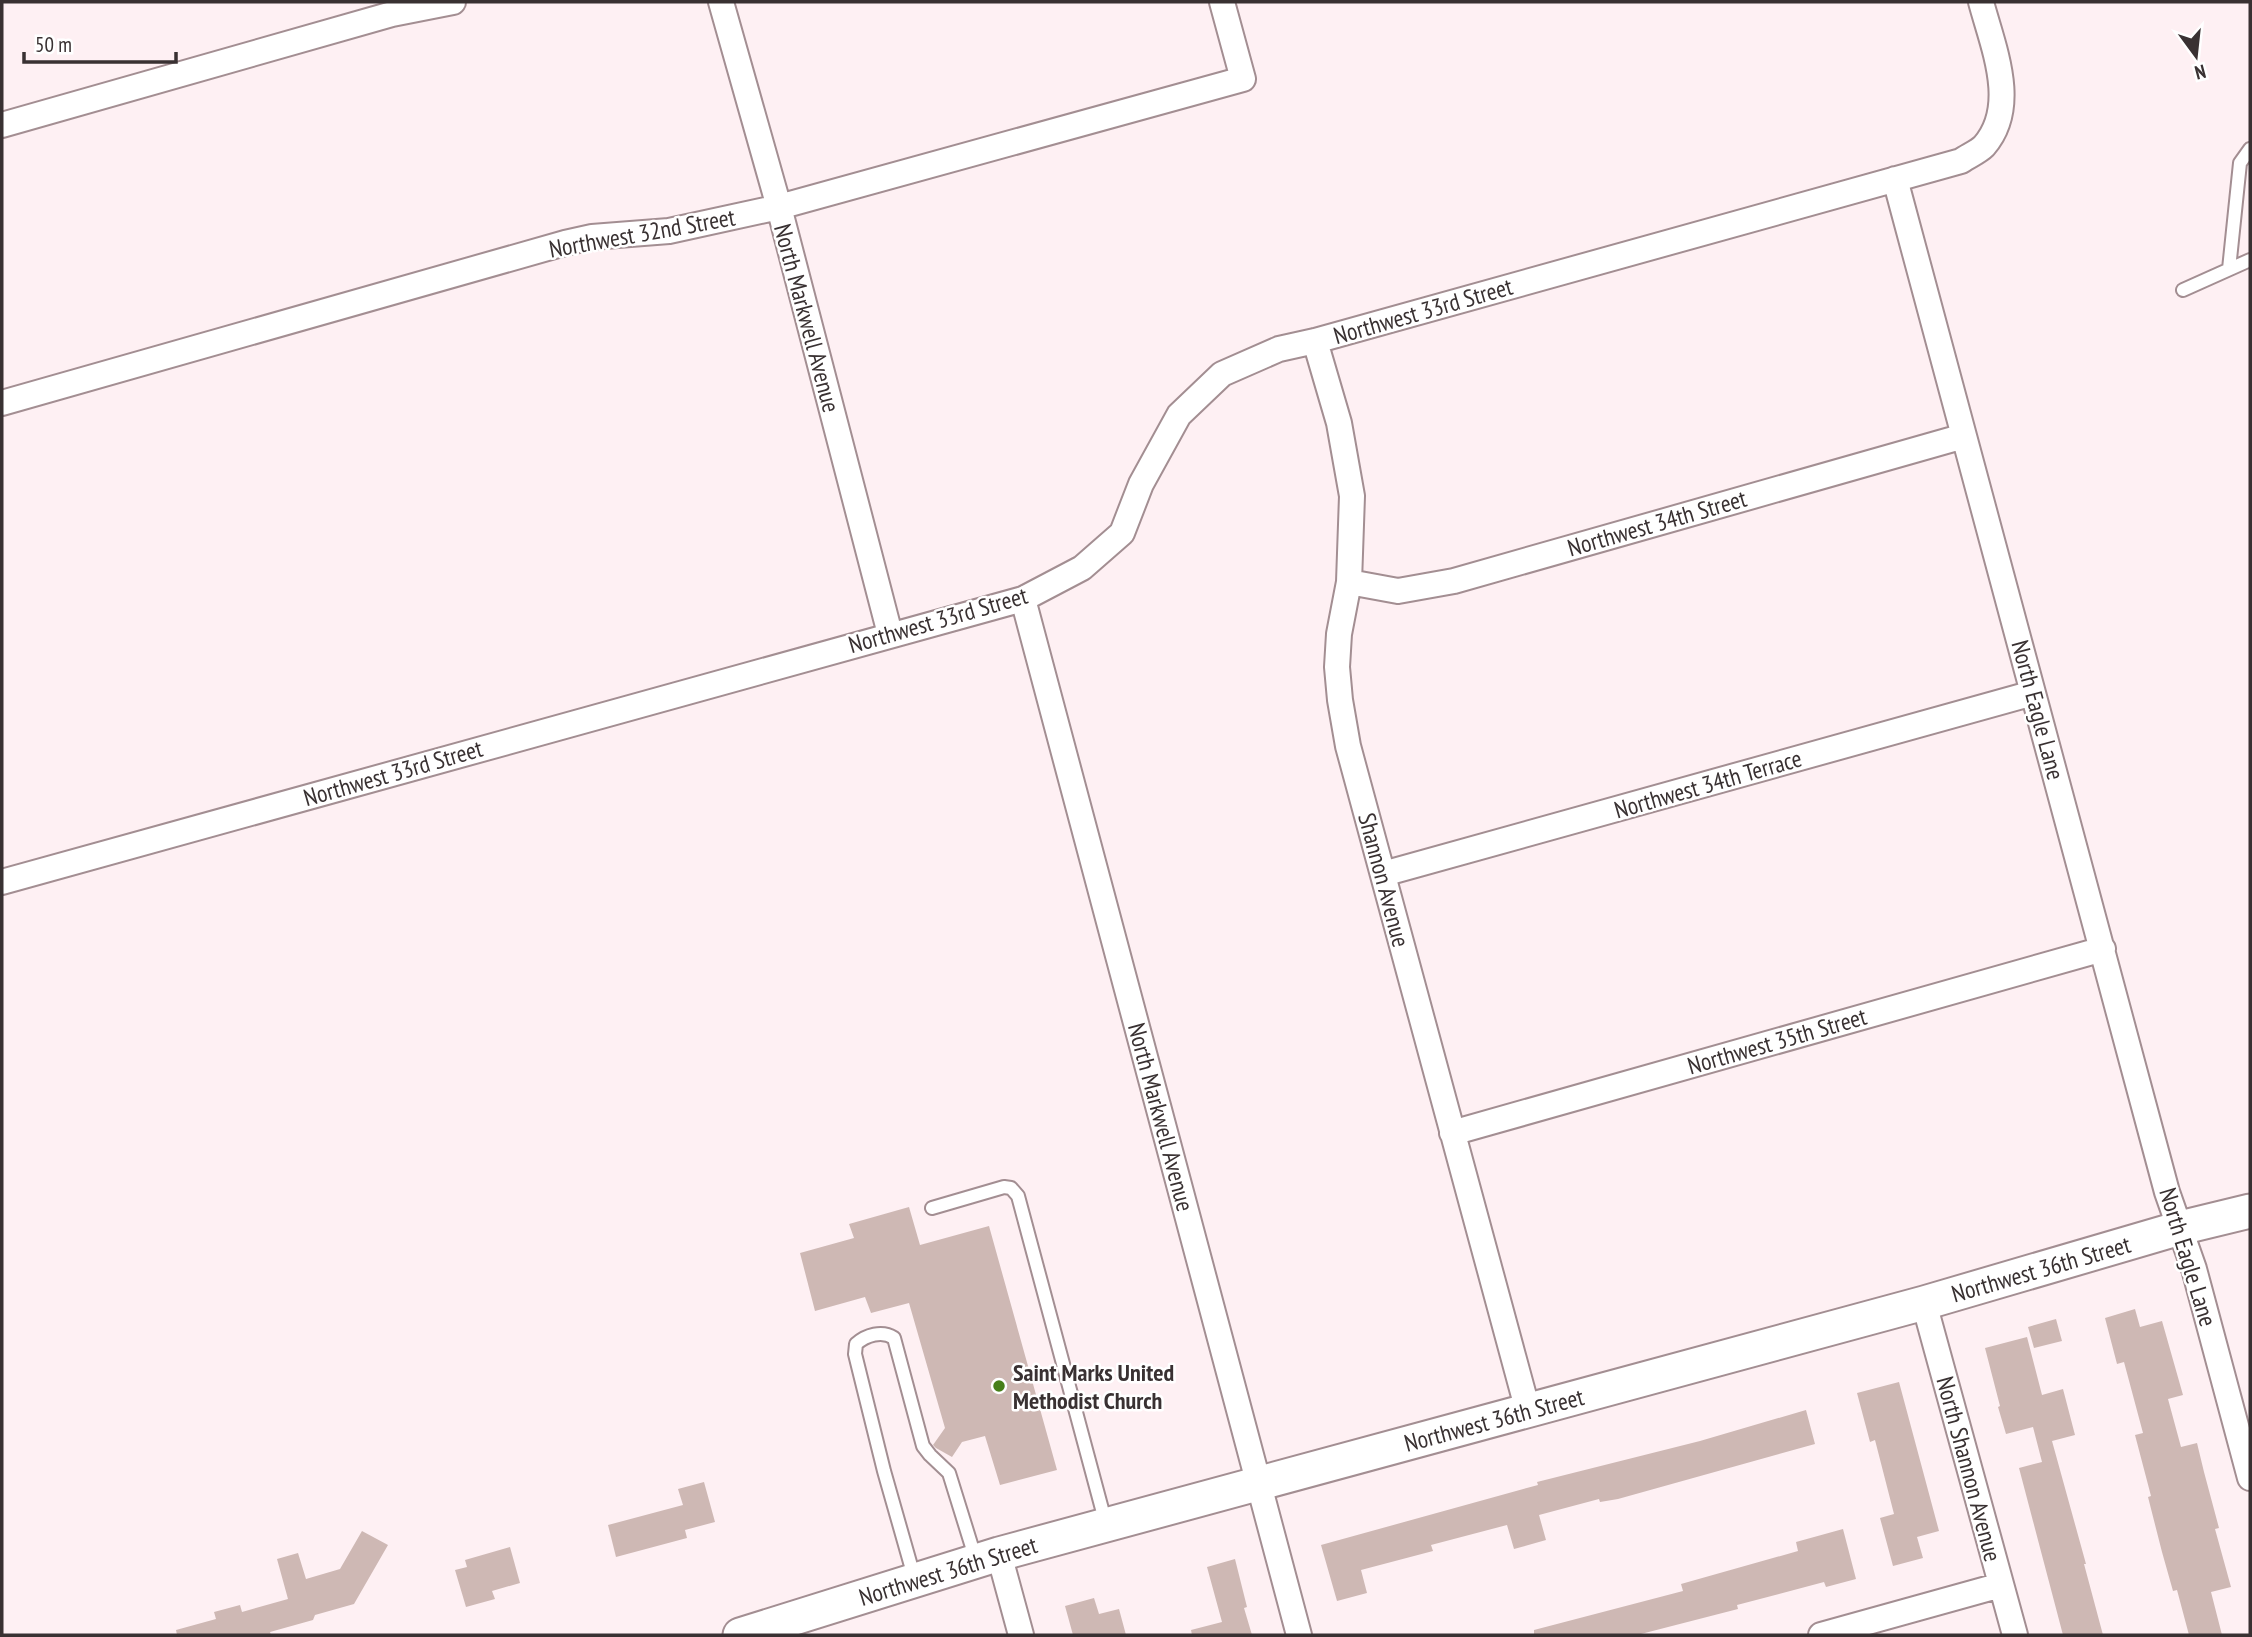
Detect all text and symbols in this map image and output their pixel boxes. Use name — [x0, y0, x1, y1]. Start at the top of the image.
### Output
scale bar — [24, 21, 177, 65]
north arrow — [2161, 21, 2231, 91]
text: 50 m — [35, 31, 72, 58]
text: N — [2192, 60, 2208, 85]
street label: Northwest 32nd Street — [546, 201, 738, 265]
street label: North Markwell Avenue — [767, 220, 847, 416]
street label: Northwest 33rd Street — [1330, 271, 1516, 351]
street label: Northwest 34th Street — [1564, 483, 1750, 563]
street label: Northwest 33rd Street — [845, 580, 1031, 660]
street label: North Eagle Lane — [2004, 637, 2072, 783]
street label: Northwest 33rd Street — [300, 733, 486, 813]
street label: Northwest 34th Terrace — [1611, 742, 1805, 826]
street label: Shannon Avenue — [1351, 810, 1417, 950]
street label: Northwest 35th Street — [1684, 1001, 1870, 1081]
street label: North Markwell Avenue — [1121, 1019, 1201, 1215]
street label: North Eagle Lane — [2152, 1184, 2224, 1330]
street label: Northwest 36th Street — [1948, 1229, 2134, 1309]
place label: Saint Marks United Methodist Church — [1013, 1357, 1174, 1416]
street label: North Shannon Avenue — [1929, 1373, 2009, 1565]
marker: Saint Marks United Methodist Church — [991, 1378, 1007, 1394]
street label: Northwest 36th Street — [1401, 1381, 1588, 1459]
street label: Northwest 36th Street — [855, 1529, 1041, 1613]

